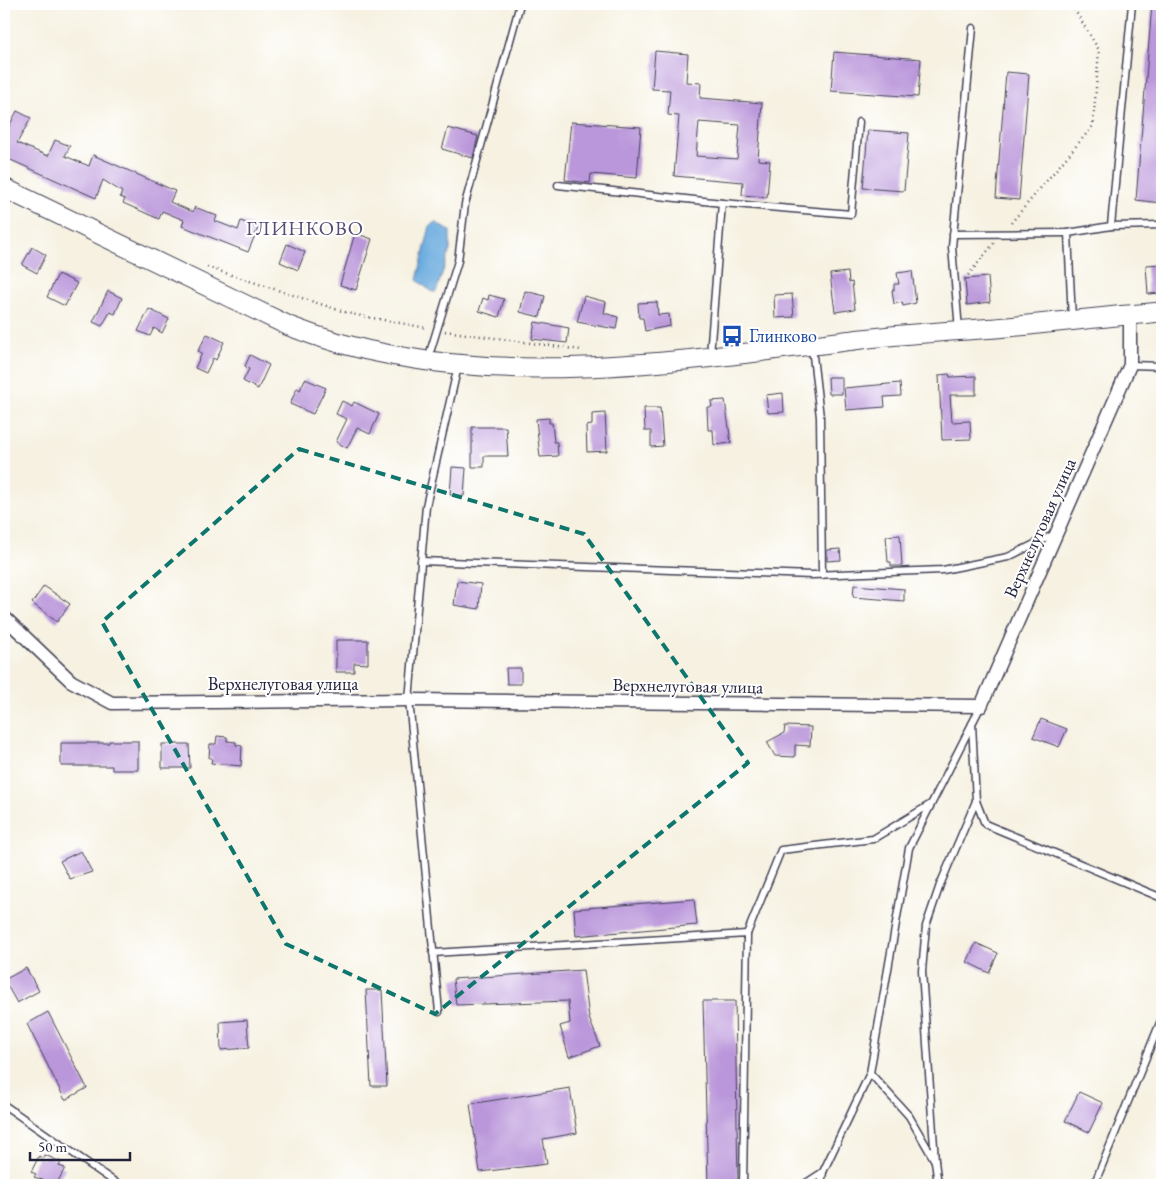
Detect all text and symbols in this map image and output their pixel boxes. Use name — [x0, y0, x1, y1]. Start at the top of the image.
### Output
district label: ГЛИНКОВО — [246, 215, 364, 241]
bus stop icon: Глинково — [719, 323, 745, 349]
place label: Глинково — [749, 324, 817, 347]
street label: Верхнелуговая улица — [998, 454, 1081, 601]
street label: Верхнелуговая улица — [208, 672, 359, 695]
street label: Верхнелуговая улица — [612, 673, 764, 698]
scale bar — [30, 1129, 130, 1161]
text: 50 m — [38, 1137, 67, 1156]

